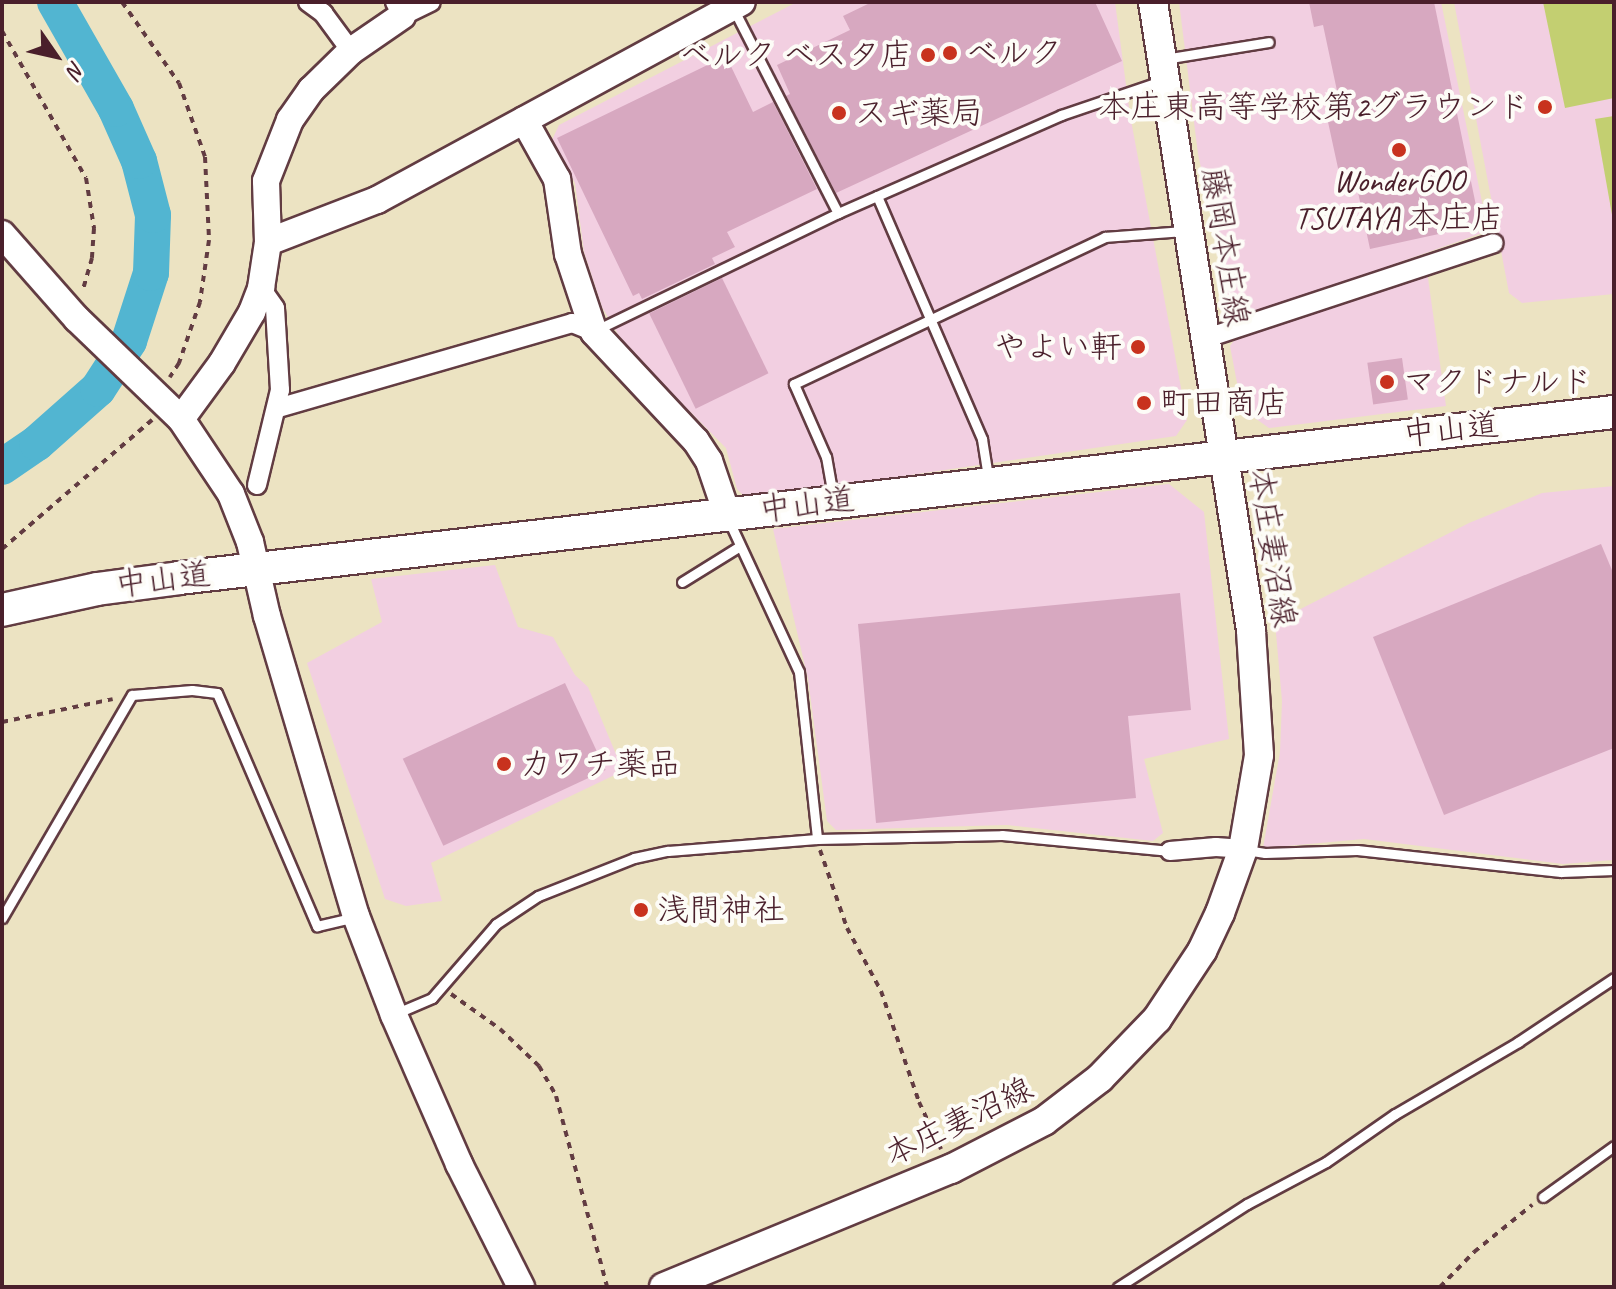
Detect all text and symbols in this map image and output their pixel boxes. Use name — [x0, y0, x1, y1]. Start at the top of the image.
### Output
north arrow — [16, 16, 96, 96]
place label: ベルク — [966, 34, 1062, 72]
place label: ベルク ベスタ店 — [680, 36, 912, 74]
marker: ベルク — [941, 44, 959, 62]
marker: ベルク ベスタ店 — [919, 46, 937, 64]
text: N — [60, 56, 91, 83]
place label: 本庄東高等学校第2グラウンド — [1099, 88, 1529, 126]
place label: スギ薬局 — [855, 94, 983, 132]
marker: 本庄東高等学校第2グラウンド — [1536, 98, 1554, 116]
marker: スギ薬局 — [830, 104, 848, 122]
marker: WonderGOO TSUTAYA 本庄店 — [1390, 141, 1408, 159]
place label: WonderGOO TSUTAYA 本庄店 — [1294, 163, 1504, 238]
street label: 藤岡本庄線 — [1194, 165, 1256, 329]
place label: やよい軒 — [994, 328, 1122, 366]
marker: やよい軒 — [1129, 338, 1147, 356]
place label: マクドナルド — [1403, 363, 1595, 401]
marker: マクドナルド — [1378, 373, 1396, 391]
place label: 町田商店 — [1160, 384, 1288, 422]
marker: 町田商店 — [1135, 394, 1153, 412]
street label: 中山道 — [1401, 406, 1501, 454]
street label: 本庄妻沼線 — [1241, 466, 1303, 630]
street label: 中山道 — [757, 480, 857, 530]
street label: 中山道 — [113, 555, 213, 605]
place label: カワチ薬品 — [520, 745, 680, 783]
marker: カワチ薬品 — [495, 755, 513, 773]
place label: 浅間神社 — [657, 891, 785, 929]
marker: 浅間神社 — [632, 901, 650, 919]
street label: 本庄妻沼線 — [879, 1070, 1039, 1174]

